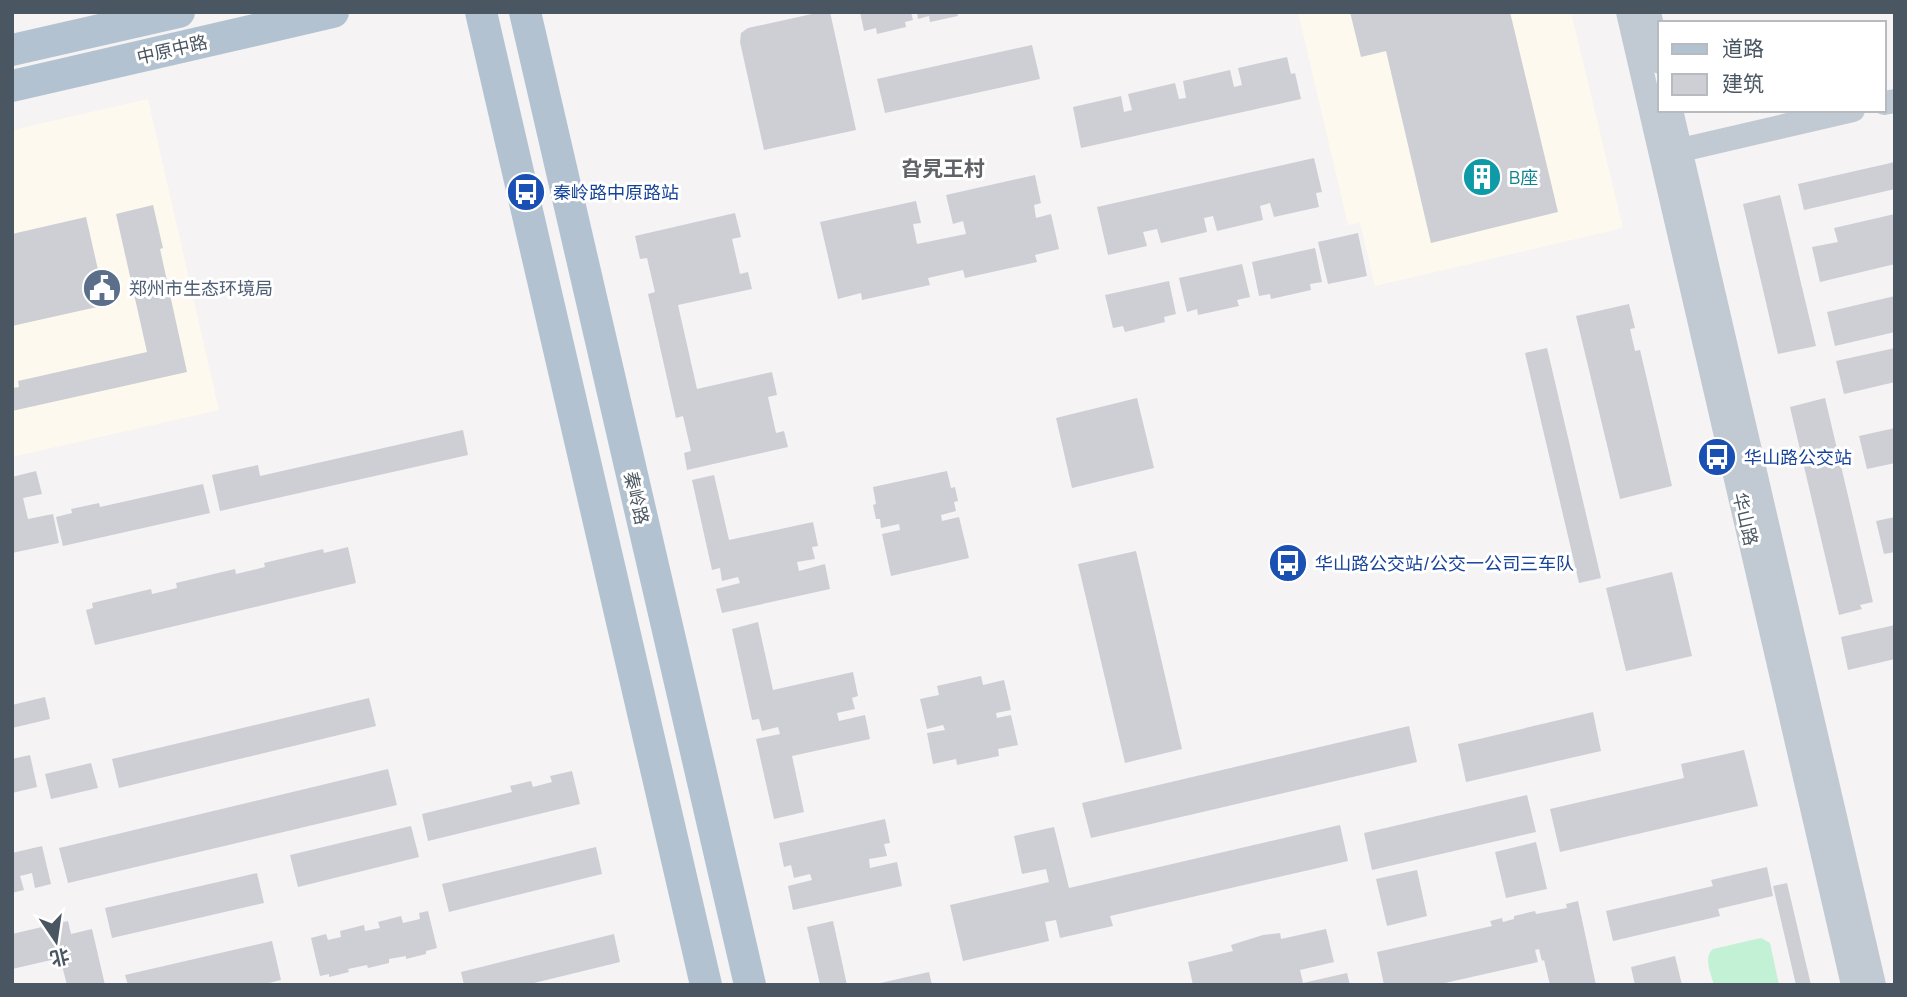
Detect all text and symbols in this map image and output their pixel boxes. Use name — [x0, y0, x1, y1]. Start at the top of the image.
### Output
legend — [1658, 21, 1886, 112]
street label: 中原中路 — [134, 29, 210, 69]
text: 道路 — [1722, 34, 1764, 62]
text: 建筑 — [1722, 69, 1764, 97]
district label: 旮旯王村 — [901, 154, 985, 182]
building icon: B座 — [1461, 156, 1503, 198]
place label: B座 — [1509, 165, 1538, 189]
bus stop icon: 秦岭路中原路站 — [505, 171, 547, 213]
place label: 秦岭路中原路站 — [553, 180, 679, 204]
public building icon: 郑州市生态环境局 — [81, 267, 123, 309]
place label: 郑州市生态环境局 — [129, 276, 273, 300]
bus stop icon: 华山路公交站 — [1696, 436, 1738, 478]
place label: 华山路公交站 — [1744, 445, 1852, 469]
street label: 秦岭路 — [619, 469, 655, 527]
street label: 华山路 — [1728, 490, 1764, 548]
bus stop icon: 华山路公交站/公交一公司三车队 — [1267, 542, 1309, 584]
place label: 华山路公交站/公交一公司三车队 — [1315, 551, 1574, 575]
north arrow — [21, 906, 91, 976]
text: 北 — [48, 943, 72, 972]

